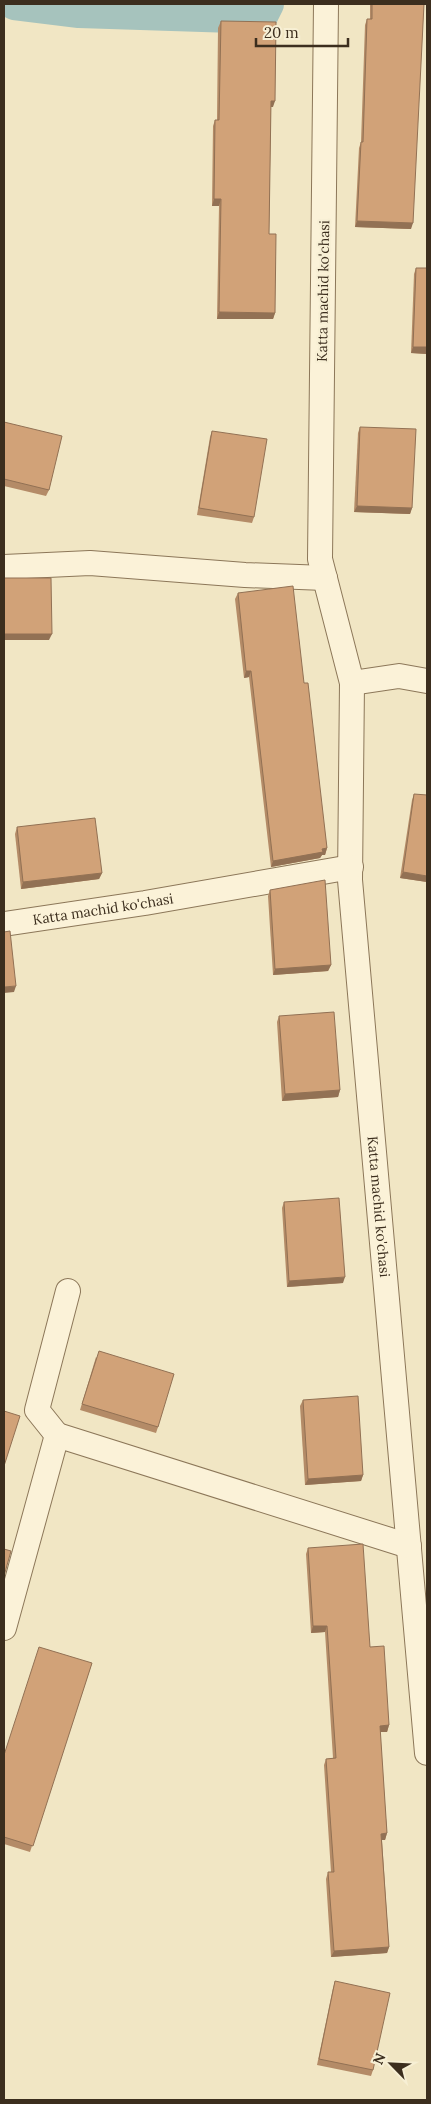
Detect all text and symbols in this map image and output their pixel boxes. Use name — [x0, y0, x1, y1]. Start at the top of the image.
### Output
scale bar — [256, 15, 348, 47]
text: 20 m — [264, 23, 299, 42]
street label: Katta machid ko'chasi — [313, 220, 333, 362]
street label: Katta machid ko'chasi — [31, 889, 175, 929]
street label: Katta machid ko'chasi — [364, 1135, 394, 1278]
north arrow — [366, 2039, 416, 2089]
text: N — [369, 2050, 390, 2067]

